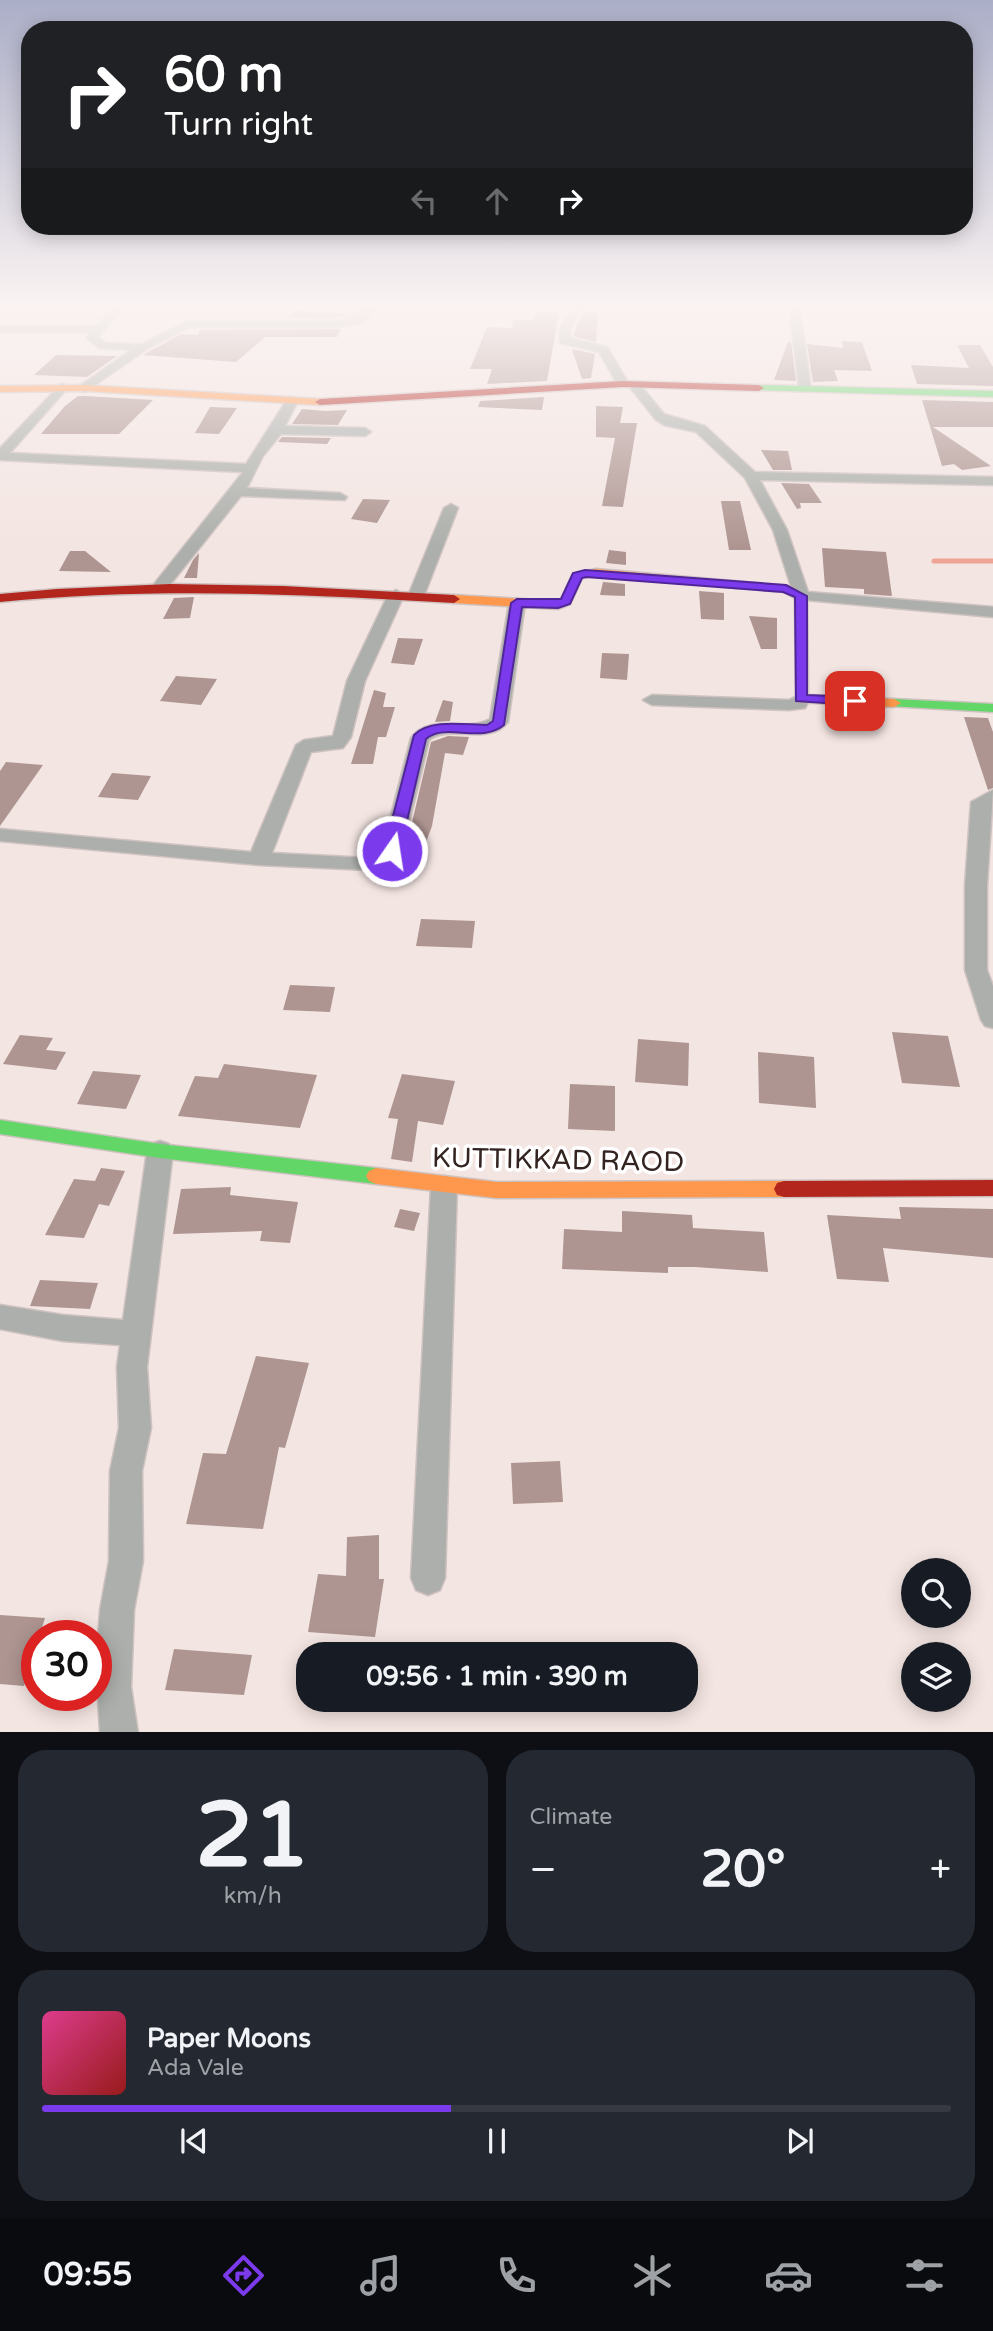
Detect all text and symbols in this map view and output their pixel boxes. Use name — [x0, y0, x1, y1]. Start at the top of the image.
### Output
text: 60 m — [164, 46, 283, 105]
icon: right — [49, 49, 140, 140]
text: Turn right — [164, 106, 313, 144]
icon: left — [405, 182, 443, 220]
icon: ahead — [478, 182, 516, 220]
icon: right — [551, 182, 589, 220]
pin — [825, 671, 885, 731]
icon: arrive — [836, 682, 874, 720]
position arrow — [355, 814, 429, 888]
street label: KUTTIKKAD RAOD — [432, 1141, 684, 1179]
map controls — [901, 1558, 971, 1712]
button: search — [901, 1558, 971, 1628]
speed limit sign: 30 — [21, 1620, 112, 1711]
button: layers — [901, 1642, 971, 1712]
text: 09:56 · 1 min · 390 m — [366, 1661, 628, 1692]
text: 21 — [196, 1781, 310, 1891]
text: Climate — [530, 1803, 612, 1831]
text: 20° — [701, 1838, 786, 1901]
text: − — [530, 1847, 557, 1893]
text: + — [930, 1847, 951, 1893]
text: km/h — [224, 1882, 282, 1910]
text: Paper Moons — [147, 2023, 311, 2054]
text: Ada Vale — [147, 2054, 244, 2082]
icon: previous — [175, 2122, 213, 2160]
icon: pause — [478, 2122, 516, 2160]
icon: next — [781, 2122, 819, 2160]
icon: directions — [219, 2251, 268, 2300]
icon: music — [356, 2251, 405, 2300]
icon: phone — [492, 2251, 541, 2300]
icon: climate — [628, 2251, 677, 2300]
icon: car — [764, 2251, 813, 2300]
icon: filters — [900, 2251, 949, 2300]
text: 09:55 — [44, 2256, 132, 2294]

